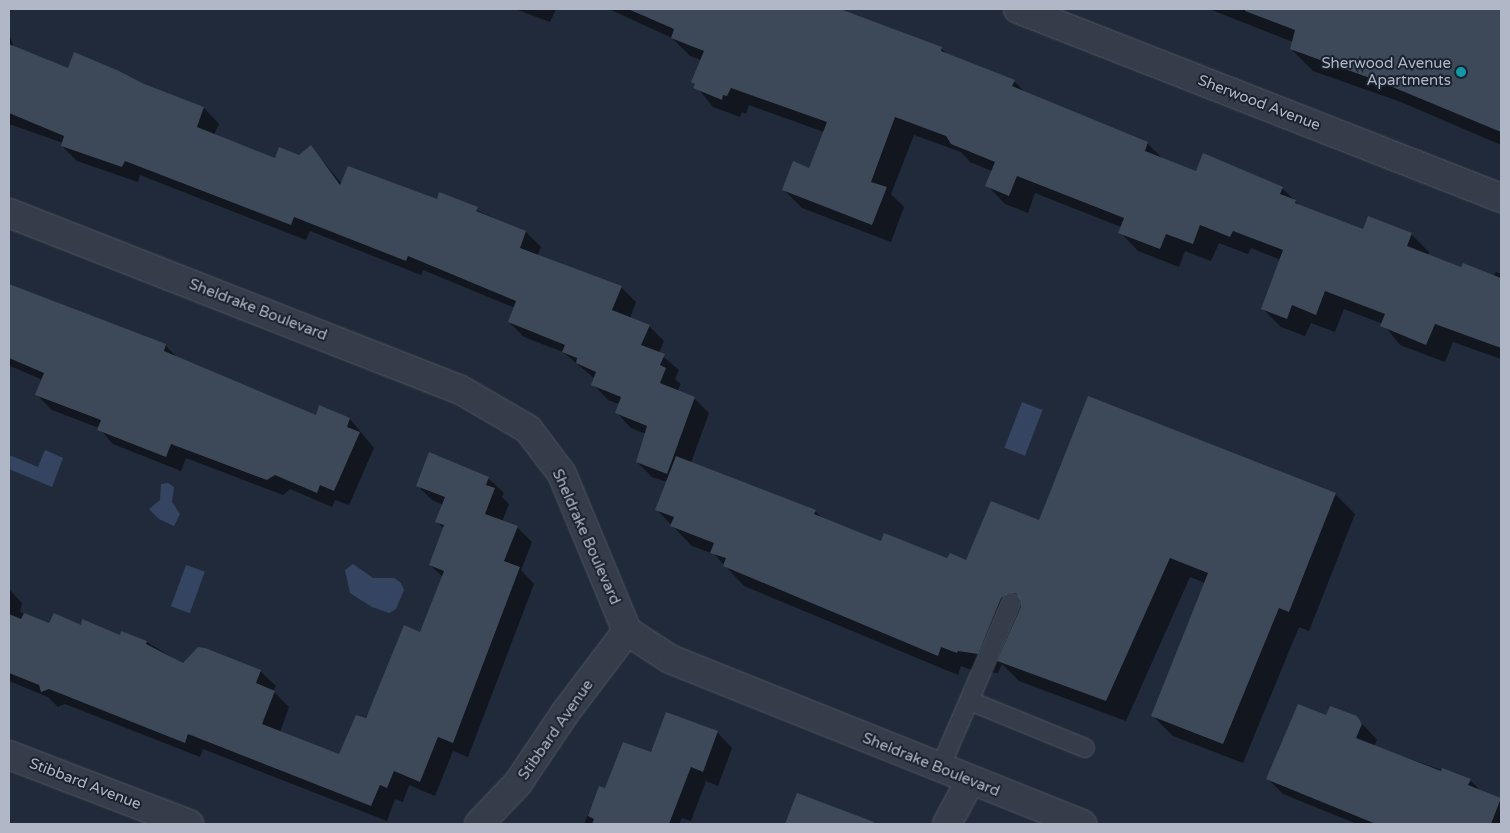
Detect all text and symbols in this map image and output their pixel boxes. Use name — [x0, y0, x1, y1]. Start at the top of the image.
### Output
place label: Sherwood Avenue Apartments — [1321, 54, 1451, 89]
marker: Sherwood Avenue Apartments — [1455, 66, 1467, 78]
street label: Sherwood Avenue — [1195, 71, 1323, 135]
street label: Sheldrake Boulevard — [186, 275, 330, 345]
street label: Sheldrake Boulevard — [548, 466, 624, 608]
street label: Stibbard Avenue — [515, 676, 597, 784]
street label: Sheldrake Boulevard — [860, 729, 1002, 801]
street label: Stibbard Avenue — [27, 754, 143, 814]

